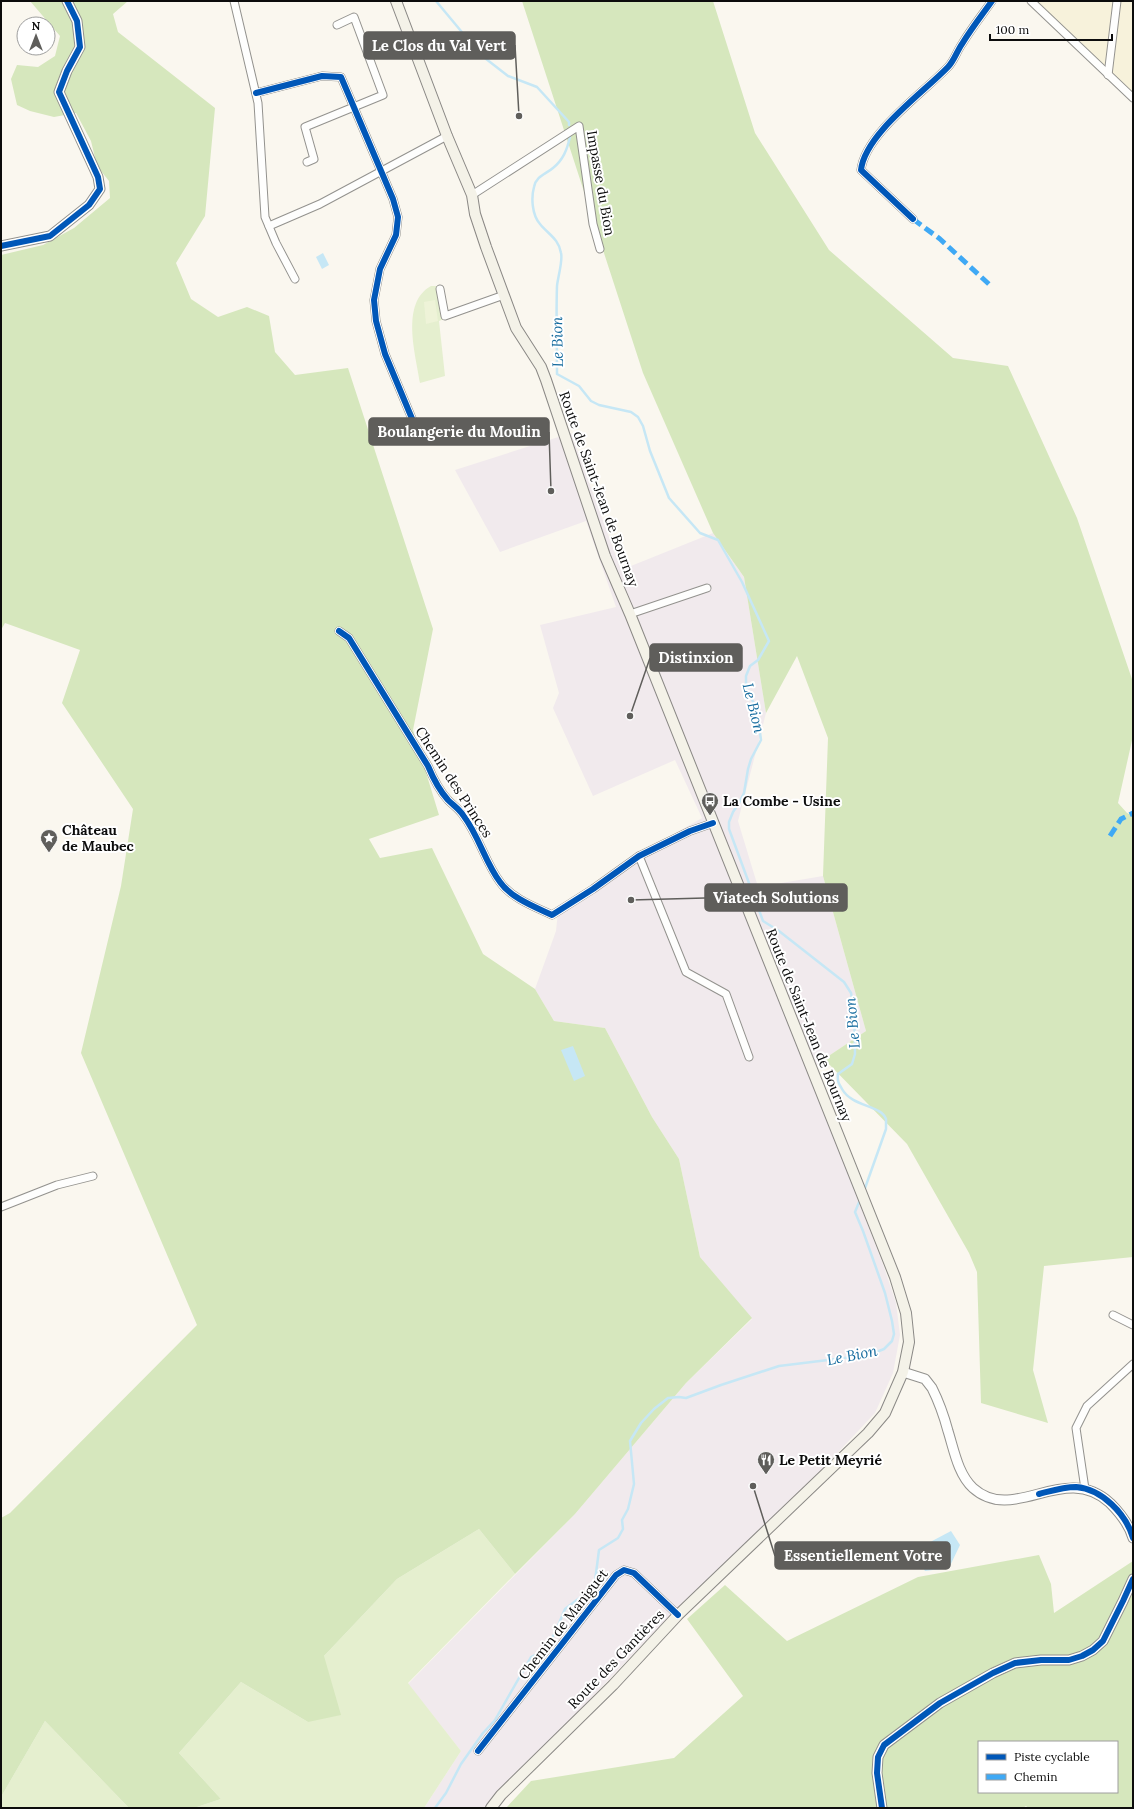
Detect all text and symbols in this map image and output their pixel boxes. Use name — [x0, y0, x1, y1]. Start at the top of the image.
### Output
north arrow — [16, 16, 56, 56]
scale bar — [990, 16, 1112, 42]
text: N — [32, 19, 41, 33]
text: 100 m — [996, 22, 1029, 37]
callout: Le Clos du Val Vert — [364, 32, 515, 59]
text: Le Clos du Val Vert — [372, 36, 507, 55]
street label: Impasse du Bion — [583, 129, 619, 238]
water label: Le Bion — [547, 316, 567, 368]
street label: Route de Saint-Jean de Bournay — [555, 389, 643, 590]
callout: Boulangerie du Moulin — [369, 418, 549, 445]
text: Boulangerie du Moulin — [377, 422, 541, 441]
callout: Distinxion — [650, 644, 742, 671]
text: Distinxion — [658, 648, 734, 667]
water label: Le Bion — [739, 681, 770, 736]
street label: Chemin des Princes — [411, 723, 497, 841]
bus stop icon: La Combe - Usine — [700, 791, 720, 816]
place label: La Combe - Usine — [723, 792, 841, 810]
place label: Château de Maubec — [62, 821, 135, 855]
place icon: Château de Maubec — [39, 828, 59, 853]
callout: Viatech Solutions — [705, 884, 847, 911]
text: Viatech Solutions — [713, 888, 839, 907]
street label: Route de Saint-Jean de Bournay — [762, 926, 856, 1125]
water label: Le Bion — [840, 996, 864, 1049]
water label: Le Bion — [825, 1341, 880, 1369]
restaurant icon: Le Petit Meyrié — [756, 1450, 776, 1475]
place label: Le Petit Meyrié — [779, 1451, 882, 1469]
callout: Essentiellement Votre — [775, 1542, 950, 1569]
text: Essentiellement Votre — [784, 1546, 942, 1565]
street label: Chemin de Maniguet — [514, 1565, 612, 1683]
street label: Route des Gantières — [564, 1606, 668, 1712]
legend — [978, 1741, 1118, 1793]
text: Piste cyclable — [1014, 1749, 1090, 1764]
text: Chemin — [1014, 1769, 1057, 1784]

